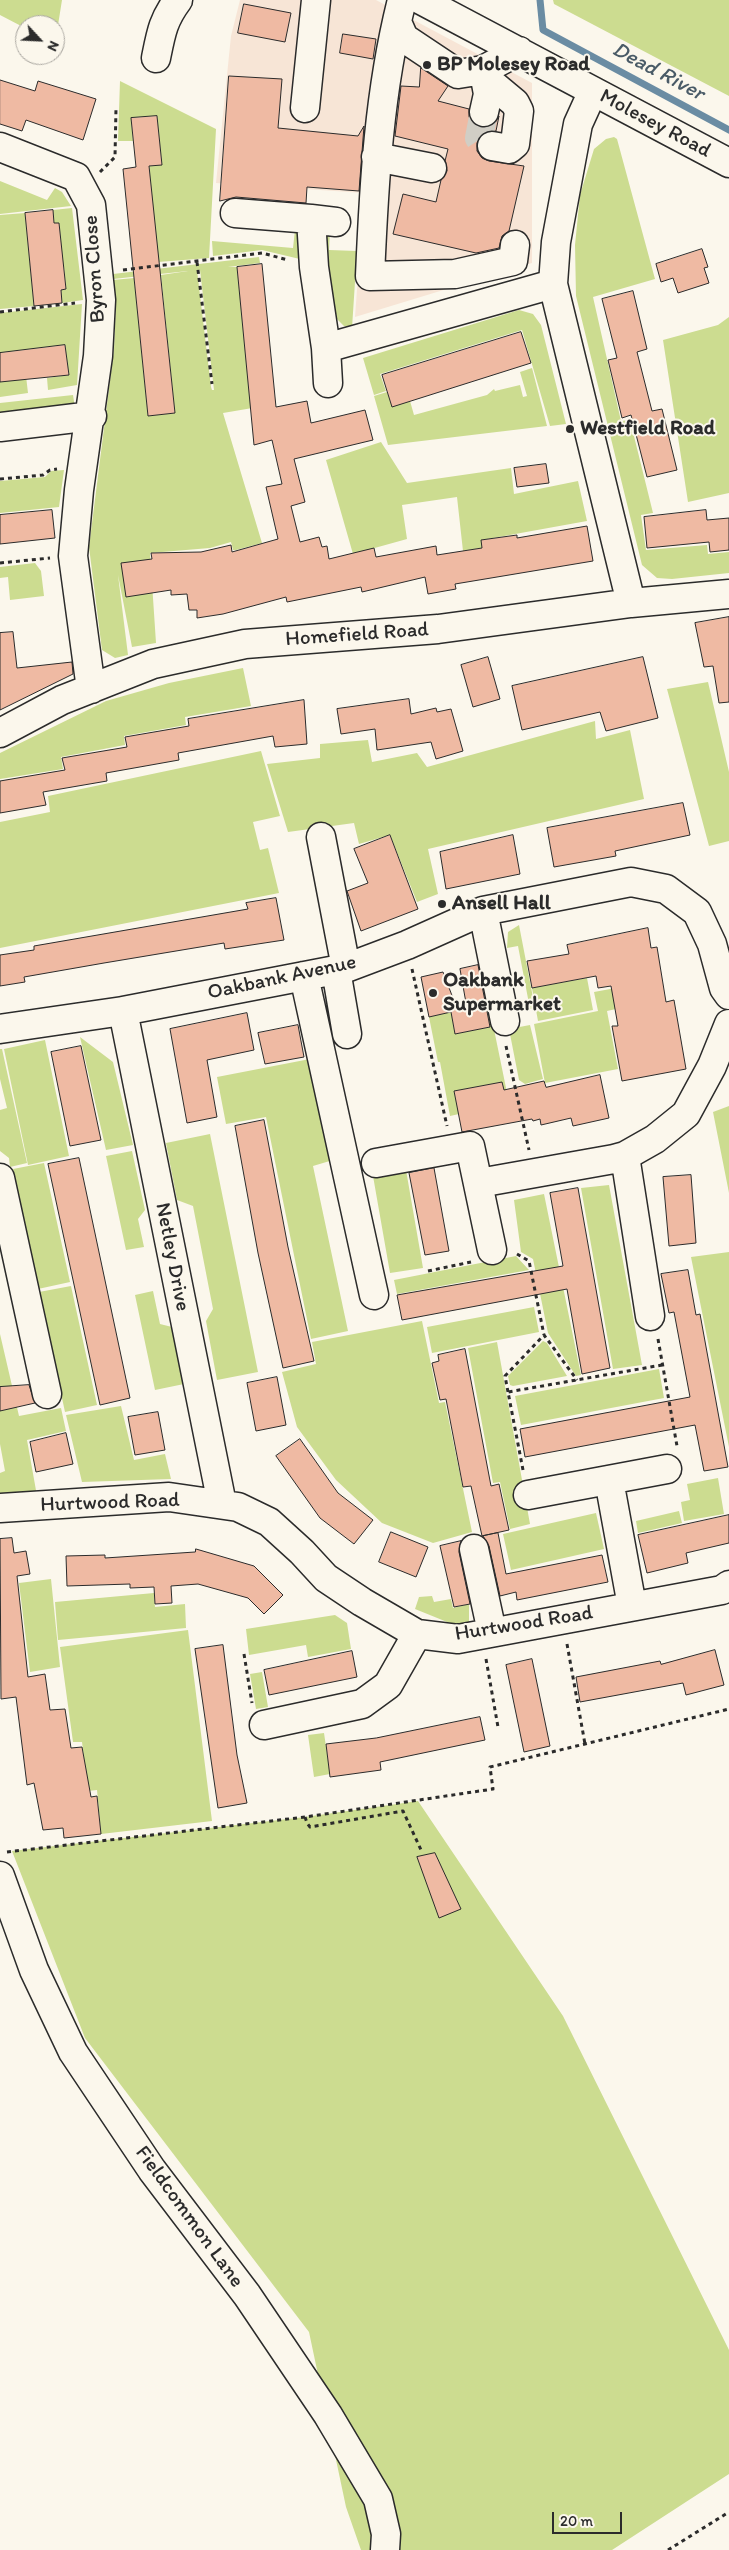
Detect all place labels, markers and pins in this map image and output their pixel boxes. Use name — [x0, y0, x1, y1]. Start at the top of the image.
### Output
place label: BP Molesey Road — [437, 52, 590, 78]
marker: BP Molesey Road — [421, 59, 433, 71]
place label: Westfield Road — [580, 416, 715, 442]
marker: Westfield Road — [564, 423, 576, 435]
place label: Ansell Hall — [452, 891, 551, 917]
marker: Ansell Hall — [436, 898, 448, 910]
place label: Oakbank Supermarket — [443, 968, 561, 1018]
marker: Oakbank Supermarket — [427, 987, 439, 999]

